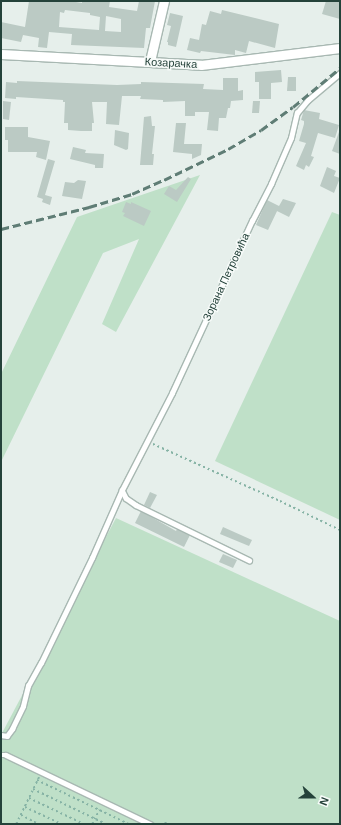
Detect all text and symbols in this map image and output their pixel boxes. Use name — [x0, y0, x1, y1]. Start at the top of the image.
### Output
street label: Козарачка — [144, 55, 198, 71]
street label: Зорана Петровића — [200, 231, 252, 323]
north arrow — [293, 777, 333, 817]
text: N — [317, 795, 331, 807]

